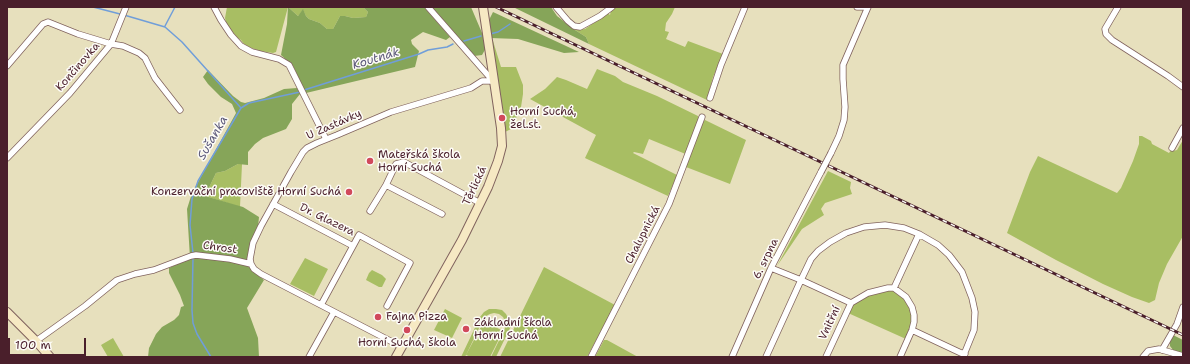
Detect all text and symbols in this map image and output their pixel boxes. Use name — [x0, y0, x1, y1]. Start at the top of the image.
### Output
street label: Končinovka — [53, 40, 103, 94]
water label: Koutnák — [351, 45, 401, 73]
place label: Horní Suchá, žel.st. — [510, 105, 577, 131]
street label: U Zastávky — [304, 107, 364, 143]
marker: Horní Suchá, žel.st. — [497, 113, 507, 123]
water label: Sušanka — [195, 114, 231, 162]
place label: Mateřská škola Horní Suchá — [378, 148, 460, 174]
marker: Mateřská škola Horní Suchá — [365, 156, 375, 166]
street label: Těrlická — [460, 164, 490, 208]
place label: Konzervační pracoviště Horní Suchá — [151, 185, 341, 199]
marker: Konzervační pracoviště Horní Suchá — [344, 187, 354, 197]
street label: Dr. Glazera — [297, 201, 357, 239]
street label: Chalupnická — [623, 204, 663, 266]
street label: 6. srpna — [751, 236, 781, 282]
street label: Chrost — [202, 239, 238, 257]
street label: Vnitřní — [816, 304, 844, 342]
place label: Fajna Pizza — [386, 310, 447, 324]
marker: Fajna Pizza — [373, 312, 383, 322]
place label: Základní škola Horní Suchá — [474, 316, 552, 342]
marker: Základní škola Horní Suchá — [461, 324, 471, 334]
marker: Horní Suchá, škola — [402, 325, 412, 335]
scale bar — [10, 330, 88, 356]
place label: Horní Suchá, škola — [358, 336, 456, 350]
text: 100 m — [15, 337, 51, 353]

